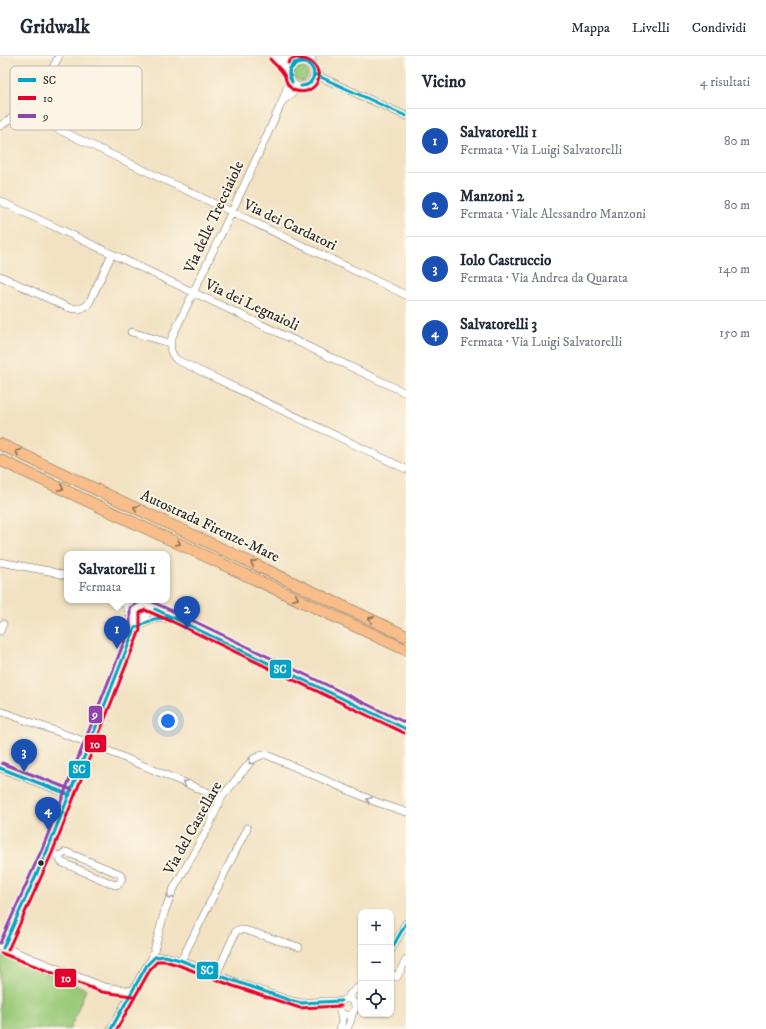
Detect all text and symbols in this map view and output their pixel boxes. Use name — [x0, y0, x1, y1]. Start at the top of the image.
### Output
text: Gridwalk — [20, 16, 90, 39]
text: Mappa — [571, 19, 610, 37]
text: Livelli — [632, 19, 670, 37]
text: Condividi — [692, 19, 746, 37]
legend — [10, 66, 142, 130]
text: Vicino — [422, 71, 466, 93]
text: SC — [43, 74, 56, 88]
text: 4 risultati — [700, 74, 750, 90]
text: 10 — [43, 92, 53, 106]
text: 9 — [42, 110, 49, 124]
text: Salvatorelli 1 — [460, 123, 537, 142]
text: 1 — [433, 133, 437, 149]
text: 80 m — [724, 133, 750, 149]
text: Fermata · Via Luigi Salvatorelli — [460, 142, 622, 158]
street label: Via delle Trecciaiole — [179, 158, 248, 277]
text: Manzoni 2 — [460, 187, 524, 206]
street label: Via dei Cardatori — [239, 195, 340, 255]
text: 2 — [432, 197, 438, 213]
text: 80 m — [724, 197, 750, 213]
text: Fermata · Viale Alessandro Manzoni — [460, 206, 646, 222]
text: Iolo Castruccio — [460, 251, 551, 270]
text: 3 — [433, 261, 437, 277]
text: 140 m — [718, 261, 750, 277]
text: Fermata · Via Andrea da Quarata — [460, 270, 628, 286]
street label: Via dei Legnaioli — [201, 274, 302, 335]
text: Salvatorelli 3 — [460, 315, 537, 334]
text: 4 — [431, 325, 439, 341]
text: 150 m — [719, 325, 750, 341]
text: Fermata · Via Luigi Salvatorelli — [460, 334, 622, 350]
one-way arrow — [15, 449, 23, 457]
one-way arrow — [56, 483, 64, 491]
street label: Autostrada Firenze-Mare — [138, 485, 282, 567]
one-way arrow — [133, 505, 140, 513]
one-way arrow — [174, 538, 182, 546]
popup — [64, 551, 170, 603]
text: Salvatorelli 1 — [78, 560, 156, 579]
one-way arrow — [250, 560, 258, 568]
text: Fermata — [78, 579, 121, 595]
one-way arrow — [292, 593, 300, 601]
pin: 2 — [174, 596, 200, 629]
pin: 1 — [104, 616, 130, 649]
one-way arrow — [367, 616, 375, 624]
line badge: SC — [269, 659, 292, 679]
text: SC — [273, 663, 287, 677]
line badge: 9 — [88, 705, 103, 724]
text: 9 — [91, 708, 98, 722]
your location — [158, 711, 178, 731]
line badge: 10 — [84, 734, 107, 753]
text: 10 — [90, 738, 100, 752]
pin: 3 — [11, 739, 37, 772]
one-way arrow — [248, 757, 256, 765]
line badge: SC — [68, 760, 91, 779]
text: SC — [72, 763, 86, 777]
street label: Via del Castellare — [159, 778, 226, 879]
one-way arrow — [182, 780, 189, 788]
one-way arrow — [366, 796, 373, 804]
pin: 4 — [35, 797, 61, 830]
unlabelled marker — [36, 858, 46, 868]
one-way arrow — [167, 892, 175, 900]
map controls — [358, 909, 394, 1017]
button: + — [358, 909, 394, 945]
button: − — [358, 945, 394, 981]
line badge: SC — [196, 961, 219, 980]
text: SC — [200, 964, 214, 978]
line badge: 10 — [54, 968, 77, 988]
text: 10 — [61, 972, 71, 986]
button: locate — [358, 981, 394, 1017]

